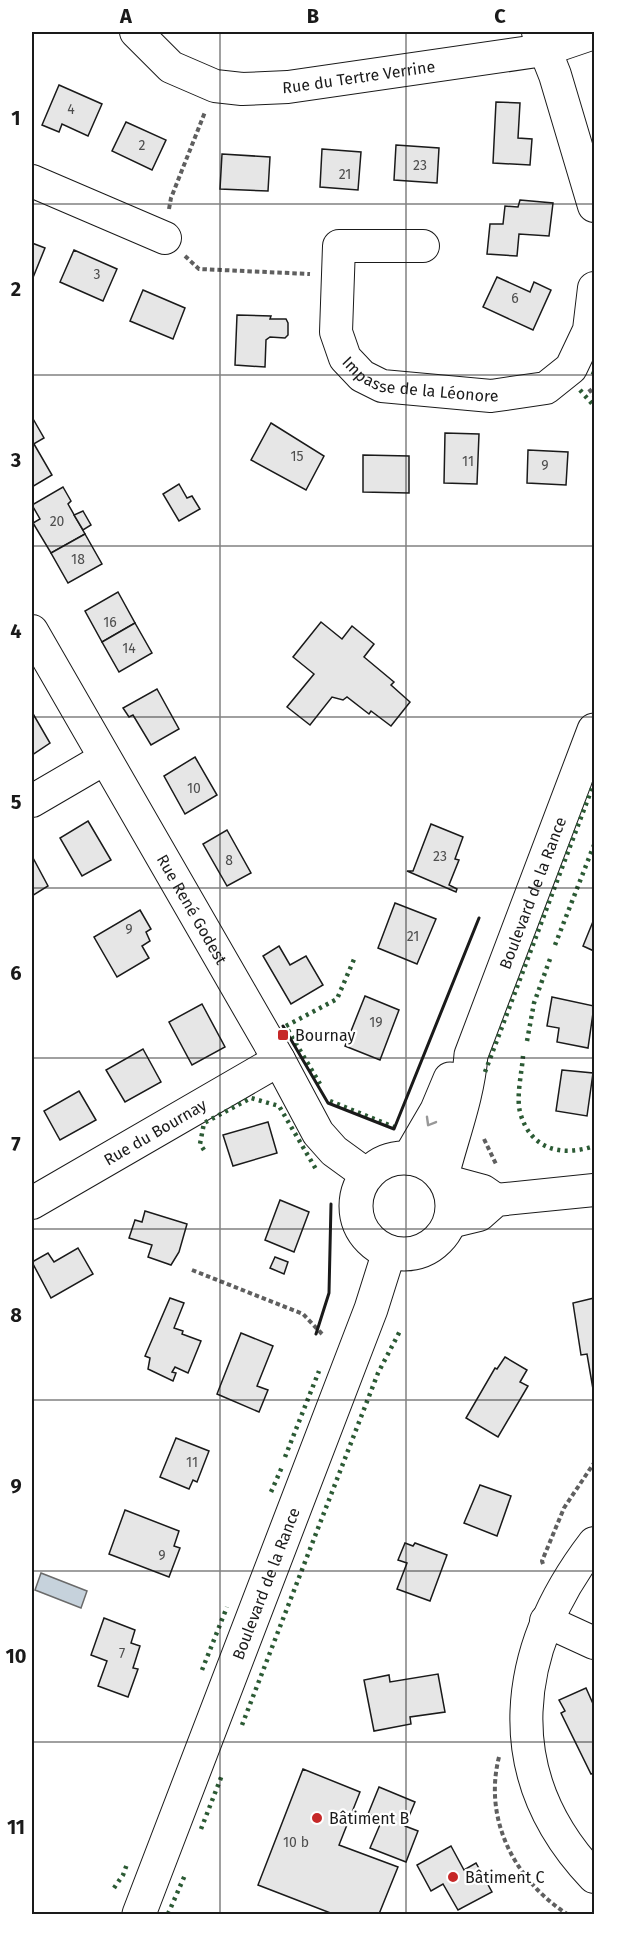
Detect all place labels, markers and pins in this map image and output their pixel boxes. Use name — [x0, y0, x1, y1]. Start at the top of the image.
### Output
place label: Bournay — [295, 1026, 355, 1045]
marker: Bournay — [276, 1028, 290, 1042]
place label: Bâtiment B — [329, 1809, 410, 1828]
marker: Bâtiment B — [310, 1811, 324, 1825]
place label: Bâtiment C — [465, 1868, 545, 1887]
marker: Bâtiment C — [446, 1870, 460, 1884]

